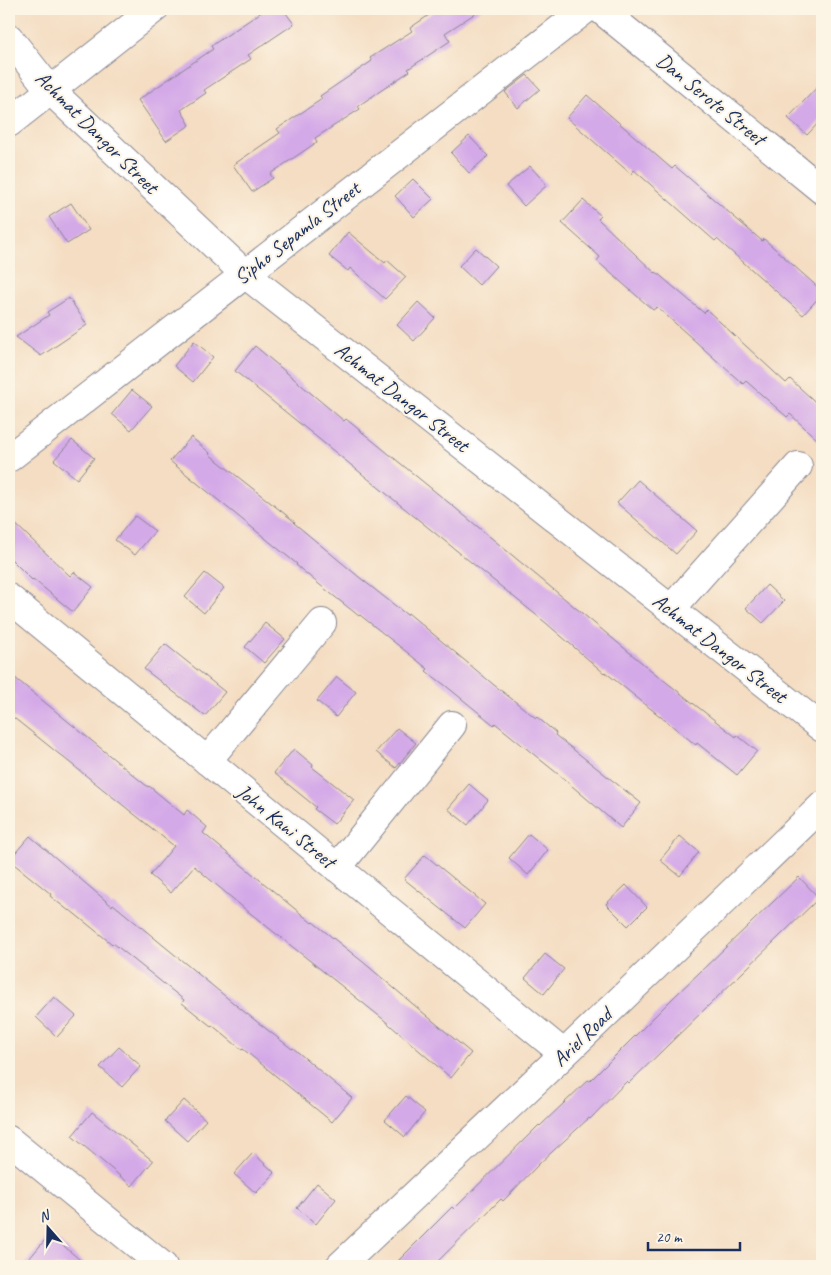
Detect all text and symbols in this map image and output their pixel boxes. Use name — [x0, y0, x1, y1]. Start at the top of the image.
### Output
street label: Dan Serote Street — [651, 47, 773, 153]
street label: Achmat Dangor Street — [30, 65, 165, 200]
street label: Sipho Sepamla Street — [229, 174, 367, 290]
street label: Achmat Dangor Street — [330, 336, 476, 459]
street label: Achmat Dangor Street — [648, 587, 794, 710]
street label: John Kani Street — [231, 778, 343, 876]
street label: Ariel Road — [547, 1000, 619, 1072]
north arrow — [22, 1202, 72, 1252]
text: N — [37, 1206, 53, 1226]
scale bar — [648, 1220, 741, 1252]
text: 20 m — [656, 1228, 683, 1247]

